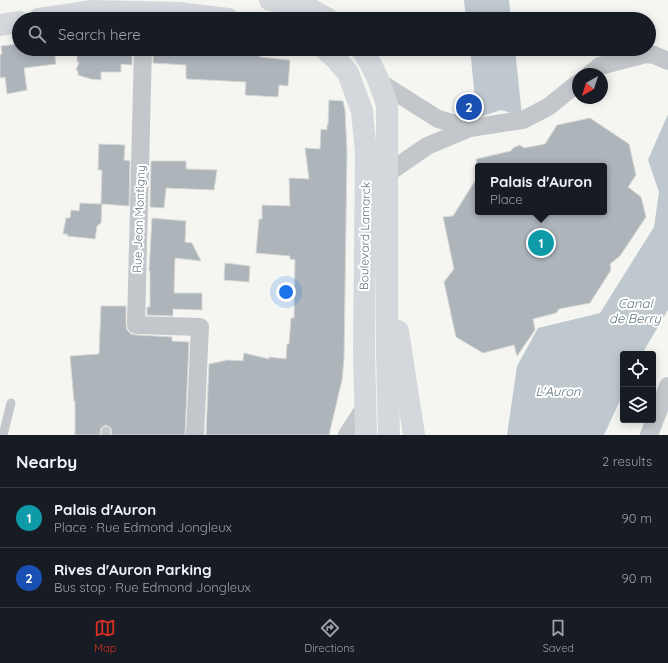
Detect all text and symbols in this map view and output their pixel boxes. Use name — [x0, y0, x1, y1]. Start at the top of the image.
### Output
search box — [12, 12, 656, 56]
icon: search — [26, 23, 48, 45]
text: Search here — [58, 25, 141, 44]
north arrow — [572, 68, 608, 104]
pin: 2 — [456, 92, 482, 122]
popup — [475, 163, 607, 215]
street label: Rue Jean Montigny — [129, 165, 148, 273]
text: Palais d'Auron — [490, 172, 592, 191]
street label: Boulevard Lamarck — [356, 182, 373, 290]
text: Place — [490, 191, 523, 207]
pin: 1 — [528, 228, 554, 258]
your location — [276, 282, 296, 302]
water label: Canal de Berry — [609, 295, 662, 326]
map controls — [620, 351, 656, 423]
button: locate — [620, 351, 656, 387]
water label: L'Auron — [535, 383, 581, 399]
button: layers — [620, 387, 656, 423]
text: Nearby — [16, 451, 77, 472]
text: 2 results — [602, 453, 652, 469]
text: Palais d'Auron — [54, 500, 156, 519]
text: 1 — [26, 510, 32, 526]
text: 90 m — [622, 510, 652, 526]
text: Place · Rue Edmond Jongleux — [54, 519, 232, 535]
text: Rives d'Auron Parking — [54, 560, 212, 579]
text: 2 — [25, 570, 33, 586]
text: 90 m — [622, 570, 652, 586]
text: Bus stop · Rue Edmond Jongleux — [54, 579, 251, 595]
tab: Map — [94, 617, 116, 655]
tab: Directions — [304, 617, 355, 655]
tab: Saved — [543, 617, 574, 655]

